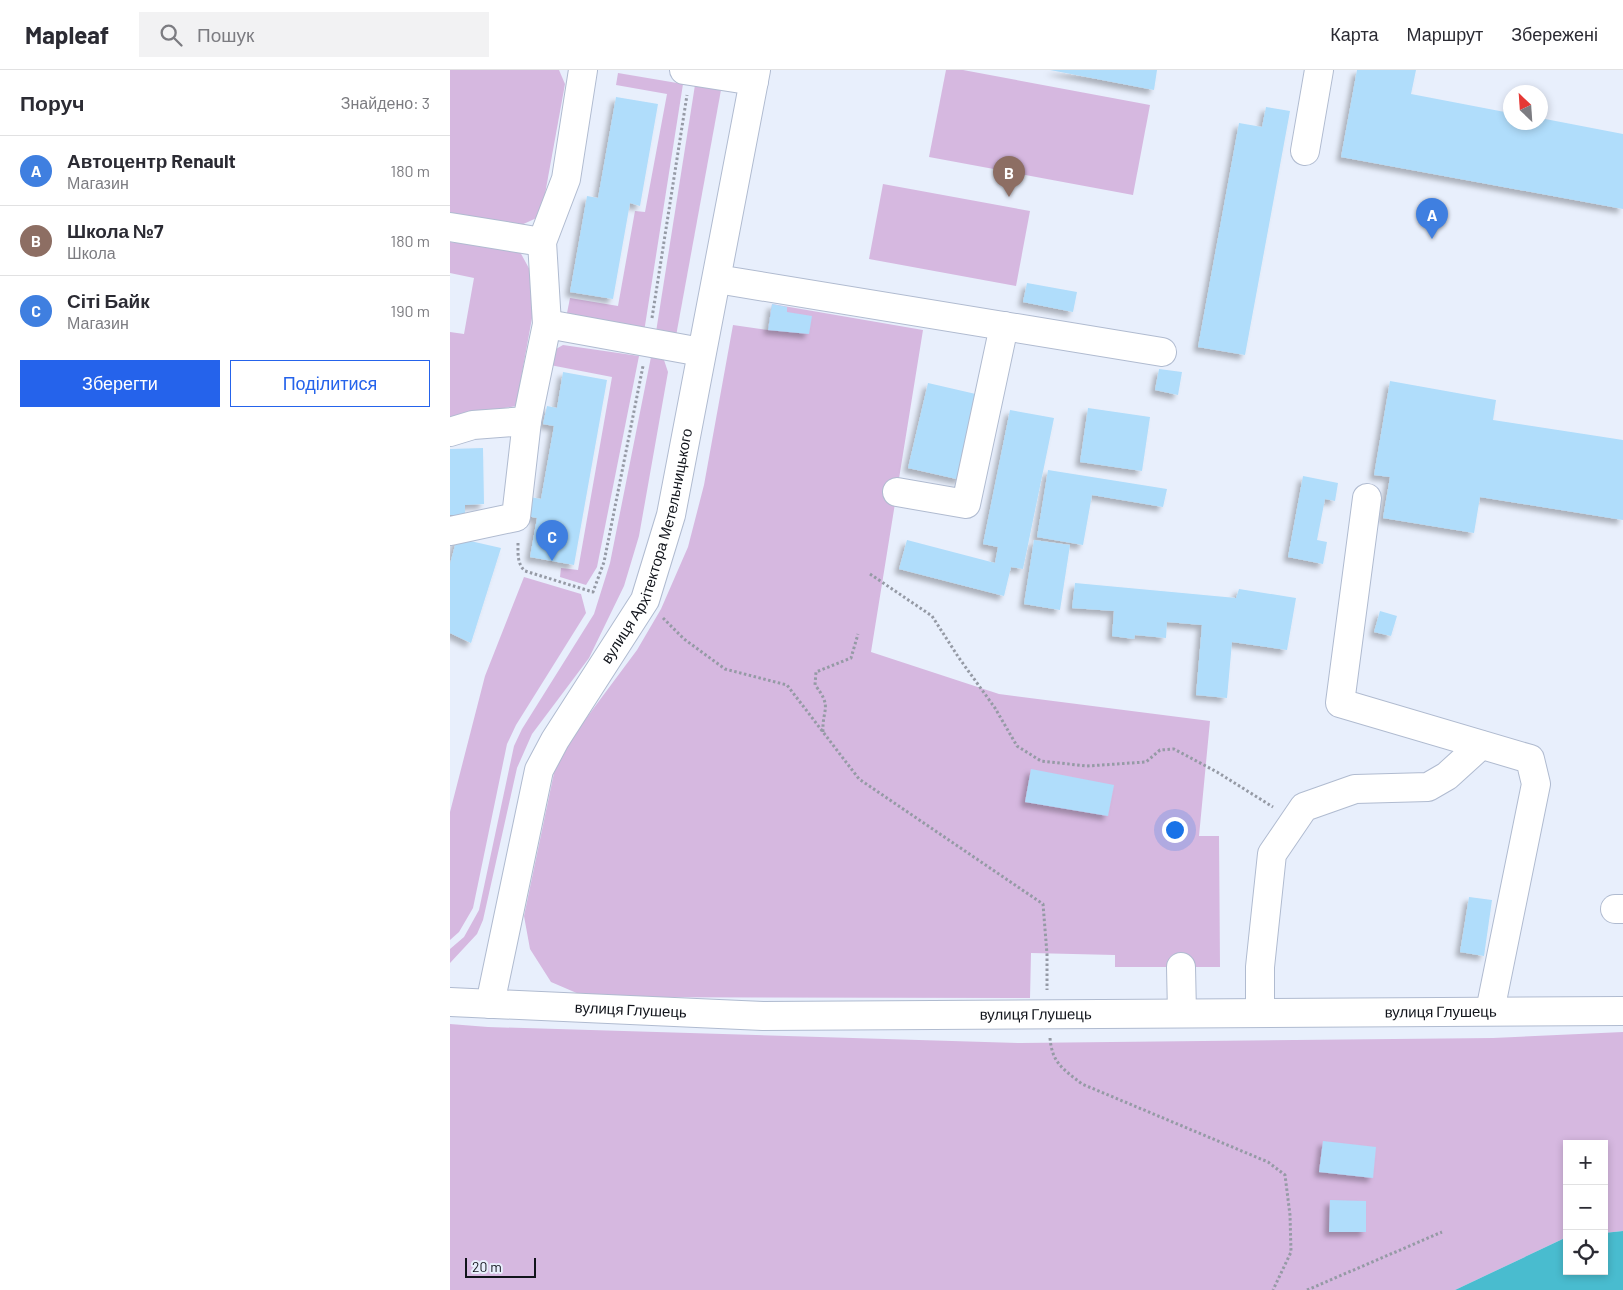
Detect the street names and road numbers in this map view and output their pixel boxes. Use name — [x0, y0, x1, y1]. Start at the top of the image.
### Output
street label: вулиця Архітектора Метельницького — [597, 427, 695, 666]
street label: вулиця Глушець — [574, 998, 687, 1021]
street label: вулиця Глушець — [1385, 1002, 1497, 1020]
street label: вулиця Глушець — [980, 1004, 1092, 1023]

